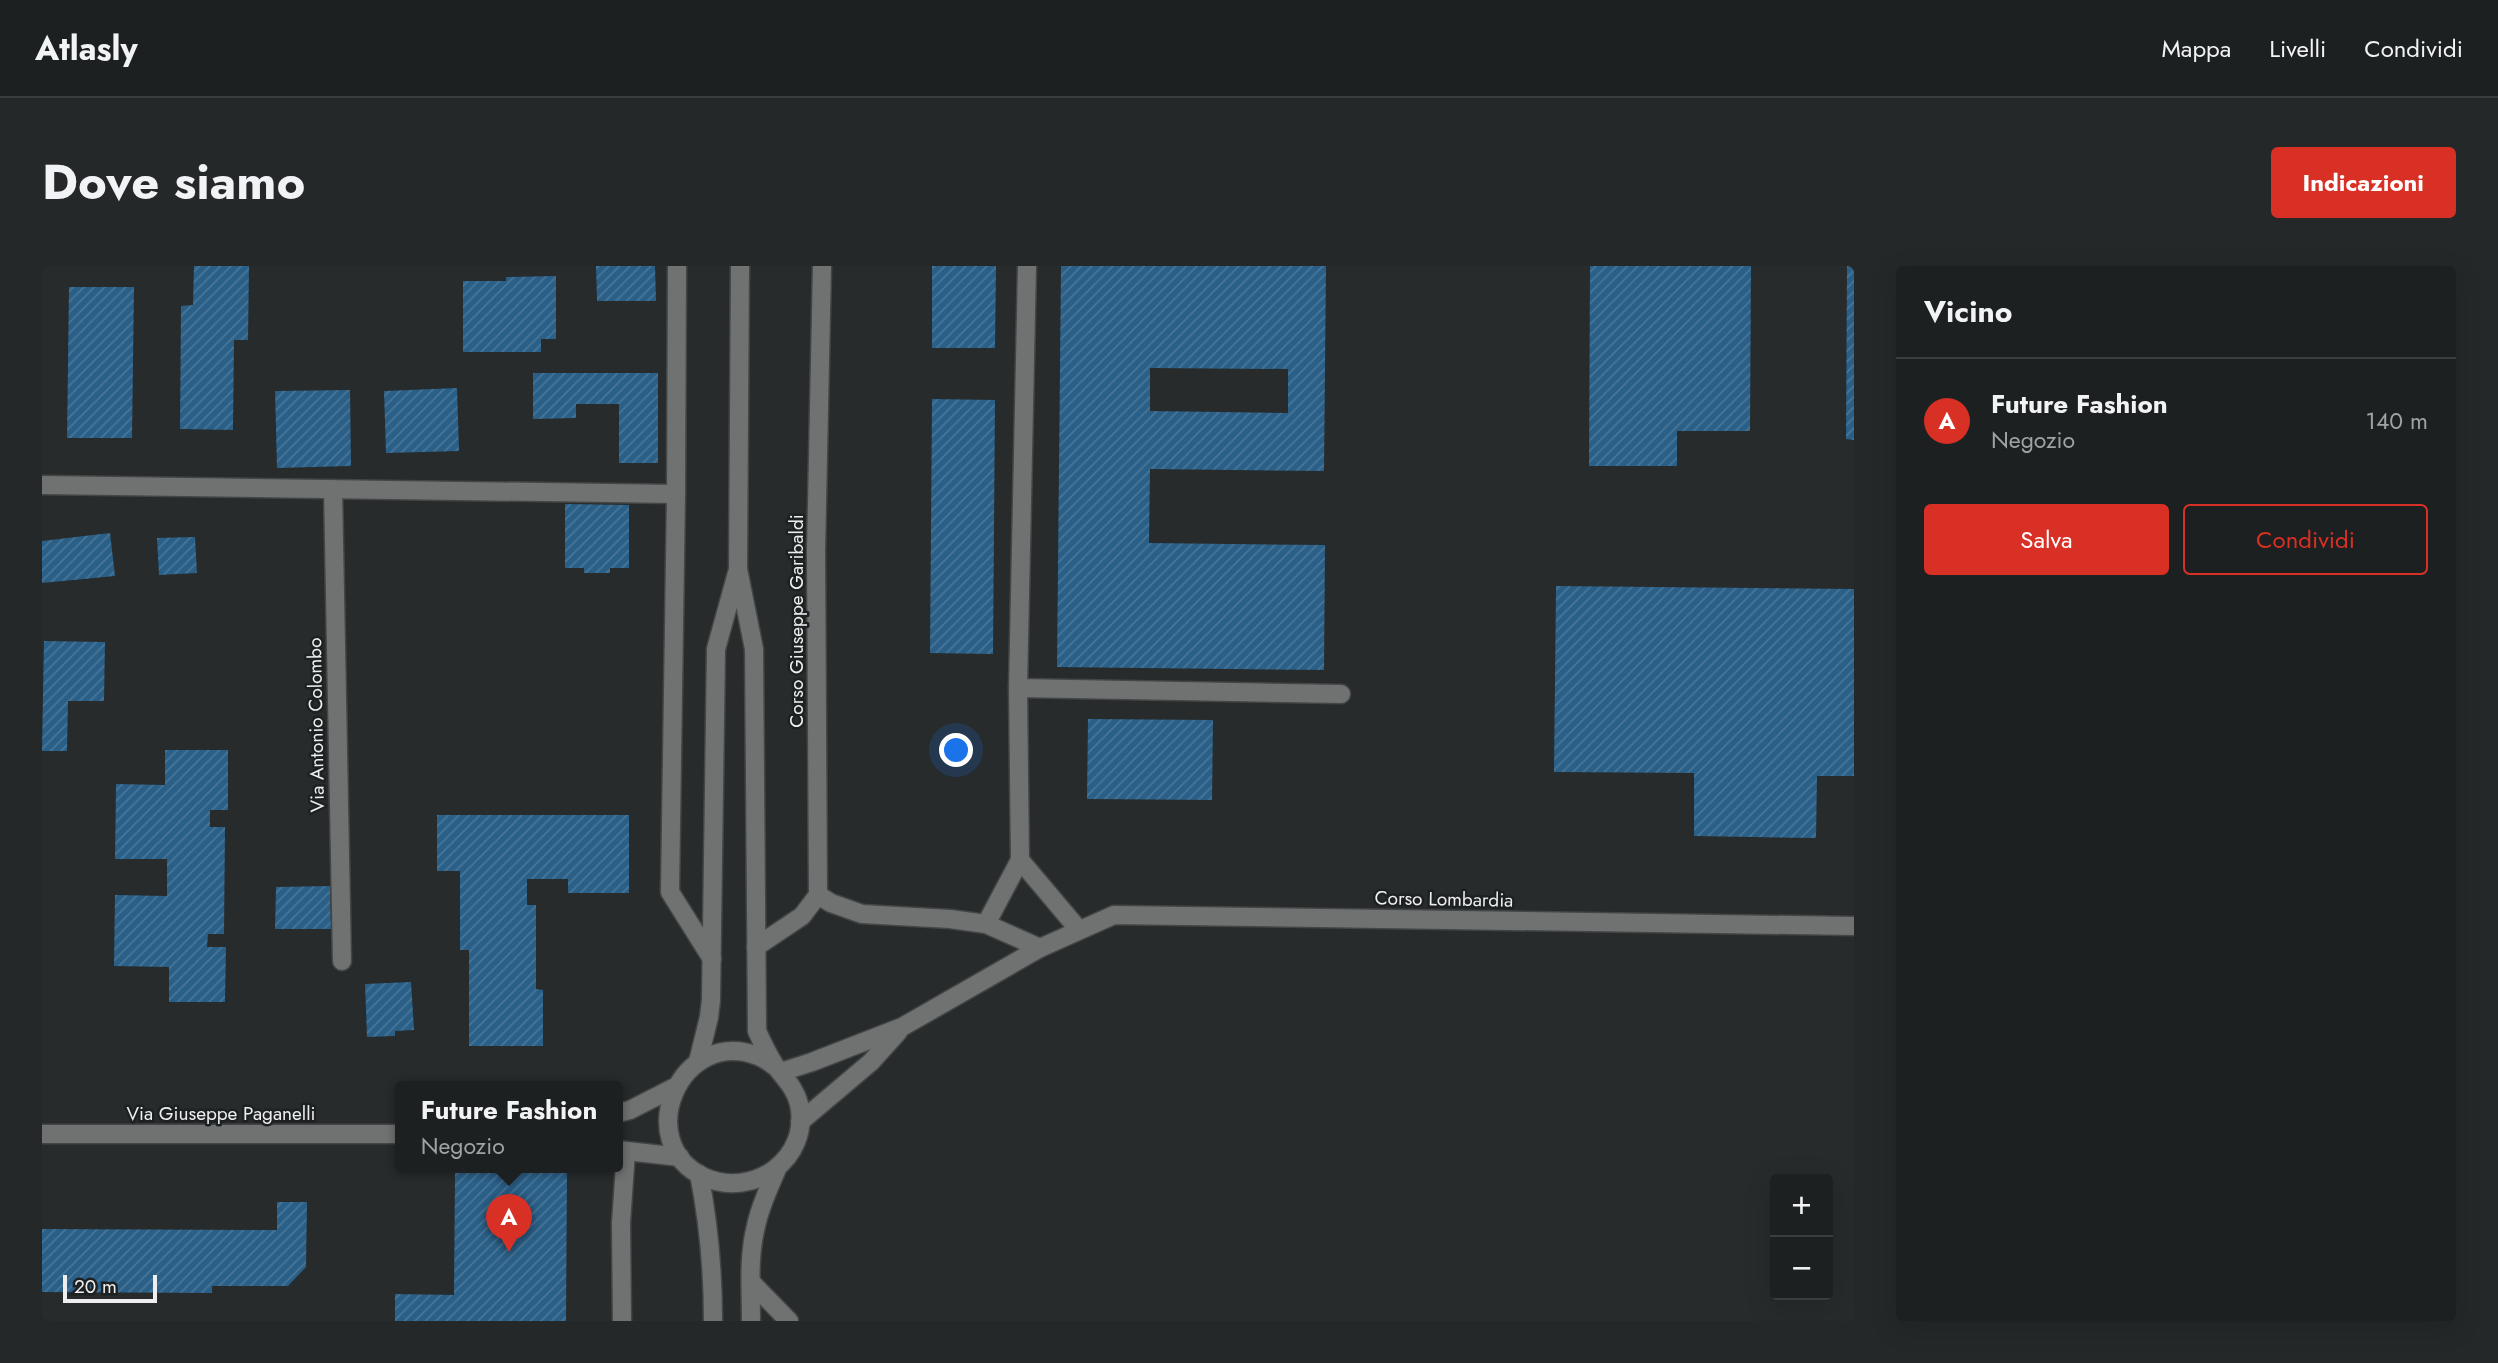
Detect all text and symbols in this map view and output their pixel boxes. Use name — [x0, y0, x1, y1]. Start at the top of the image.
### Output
text: Atlasly — [35, 25, 138, 72]
text: Mappa — [2161, 31, 2231, 66]
text: Livelli — [2269, 31, 2326, 66]
text: Condividi — [2364, 31, 2463, 66]
text: Dove siamo — [42, 147, 305, 217]
button: Indicazioni — [2271, 147, 2456, 218]
text: Vicino — [1924, 290, 2012, 333]
text: Future Fashion — [1991, 385, 2168, 423]
text: A — [1939, 404, 1955, 438]
text: 140 m — [2366, 404, 2428, 438]
text: Negozio — [1991, 423, 2075, 457]
button: Salva — [1924, 504, 2169, 575]
button: Condividi — [2183, 504, 2428, 575]
street label: Corso Giuseppe Garibaldi — [783, 514, 810, 728]
street label: Via Antonio Colombo — [301, 637, 331, 813]
your location — [939, 733, 973, 767]
street label: Corso Lombardia — [1374, 884, 1514, 914]
popup — [395, 1081, 623, 1172]
text: Future Fashion — [421, 1091, 597, 1129]
street label: Via Giuseppe Paganelli — [127, 1100, 315, 1127]
text: Negozio — [421, 1129, 505, 1163]
map controls — [1770, 1174, 1833, 1300]
button: + — [1770, 1174, 1833, 1237]
pin: A — [486, 1194, 532, 1252]
button: − — [1770, 1237, 1833, 1300]
scale bar — [63, 1272, 158, 1304]
text: 20 m — [74, 1273, 117, 1300]

